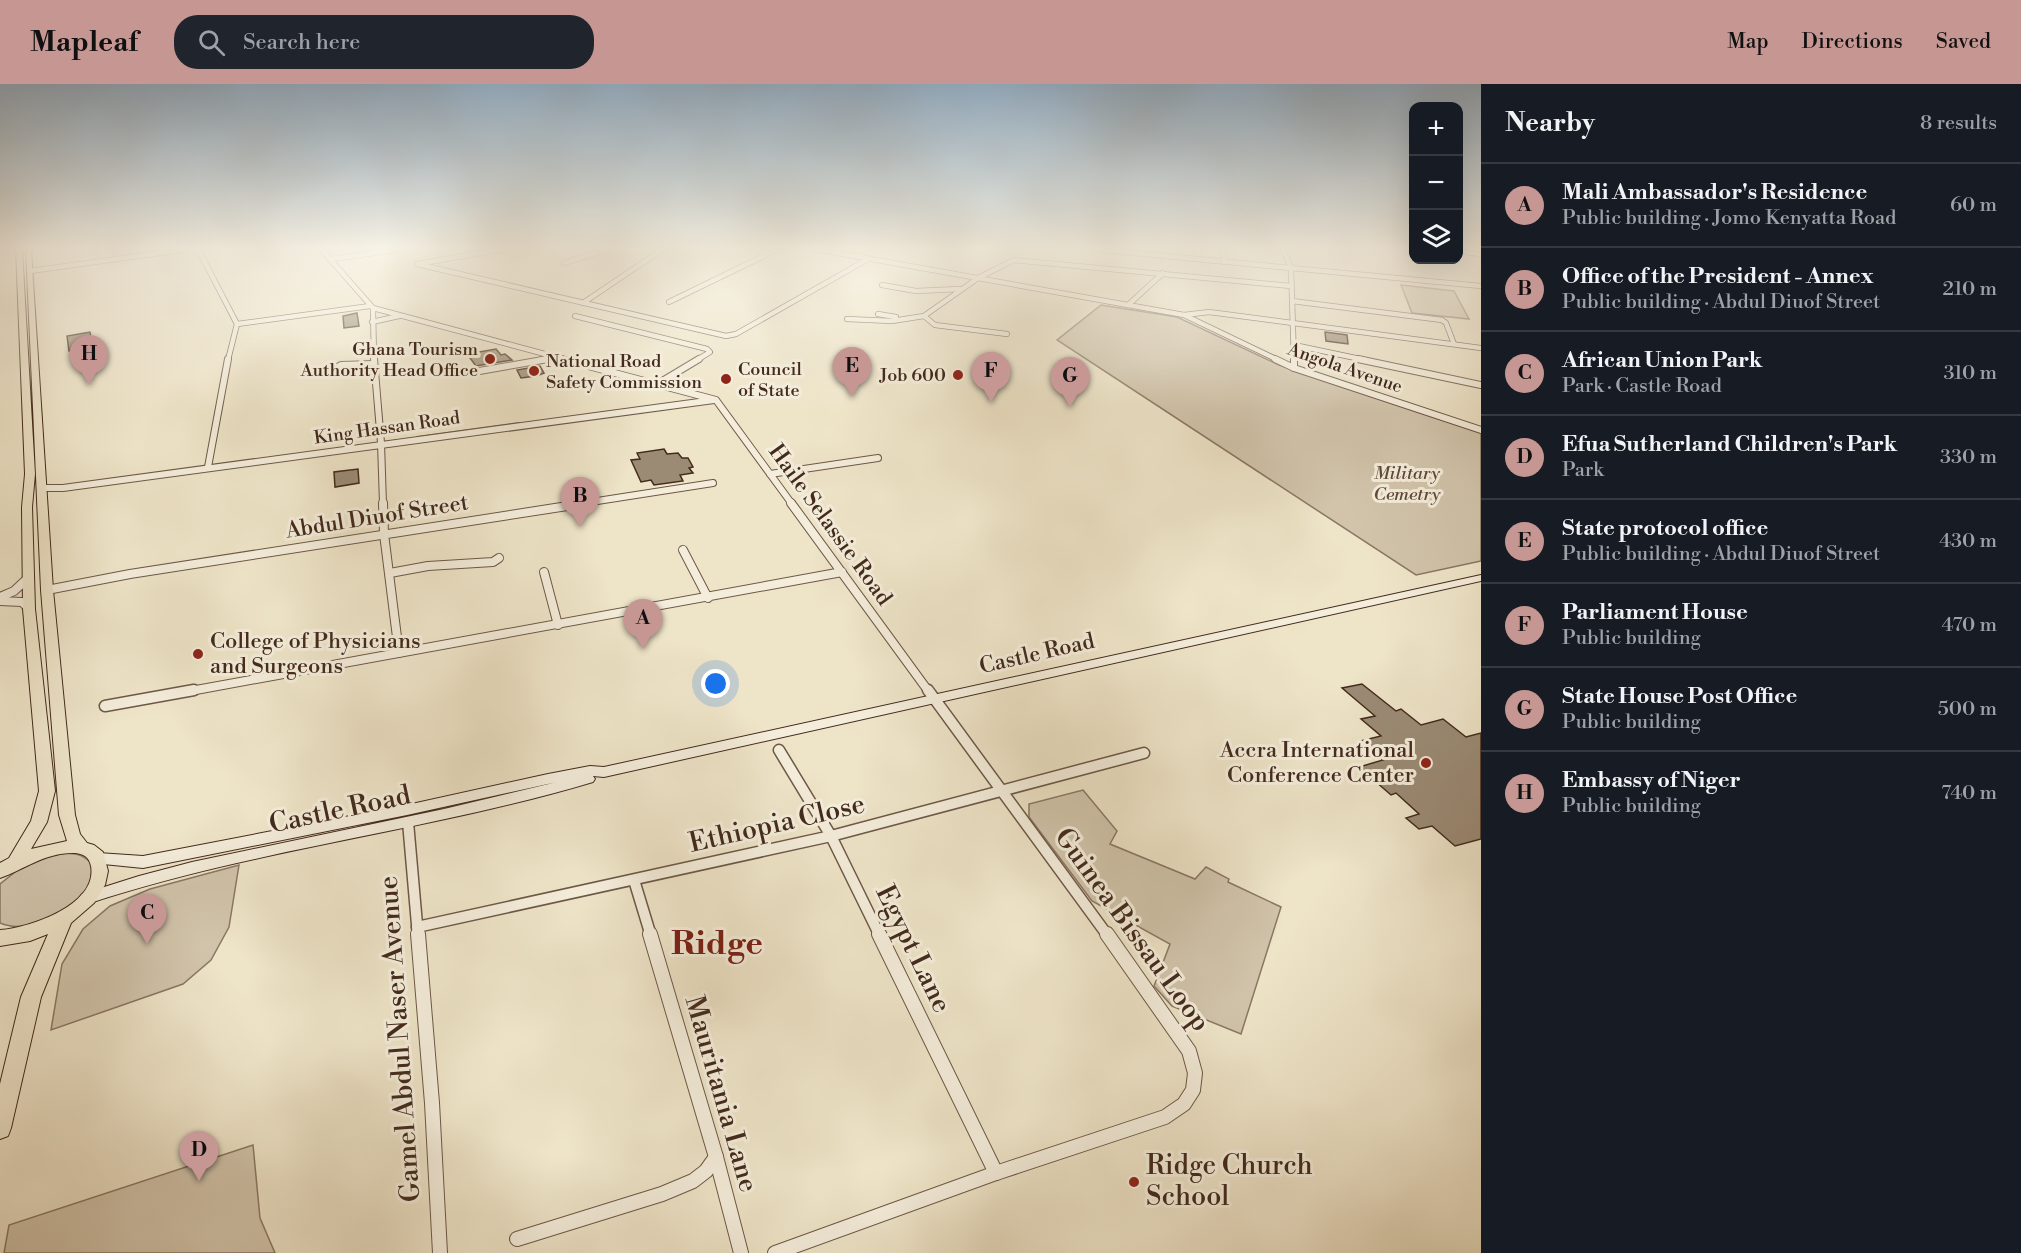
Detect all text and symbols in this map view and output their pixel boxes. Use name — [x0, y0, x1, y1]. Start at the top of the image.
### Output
search box — [174, 15, 594, 69]
text: Mapleaf — [30, 25, 138, 60]
icon: search — [195, 26, 228, 59]
text: Search here — [243, 29, 360, 56]
text: Map — [1727, 29, 1769, 55]
text: Directions — [1802, 29, 1903, 55]
text: Saved — [1936, 29, 1991, 55]
map controls — [1409, 102, 1463, 264]
button: + — [1409, 102, 1463, 156]
text: Nearby — [1505, 107, 1595, 139]
text: 8 results — [1920, 111, 1997, 136]
button: − — [1409, 156, 1463, 210]
text: Mali Ambassador's Residence — [1562, 179, 1867, 206]
text: A — [1517, 193, 1532, 218]
text: 60 m — [1950, 193, 1997, 218]
text: Public building · Jomo Kenyatta Road — [1562, 206, 1896, 231]
button: layers — [1409, 210, 1463, 264]
text: Office of the President - Annex — [1562, 263, 1873, 290]
text: B — [1517, 277, 1532, 302]
text: 210 m — [1942, 277, 1997, 302]
text: Public building · Abdul Diuof Street — [1562, 290, 1880, 315]
pin: H — [70, 336, 109, 385]
street label: Angola Avenue — [1284, 337, 1405, 398]
place label: Ghana Tourism Authority Head Office — [299, 338, 478, 382]
text: African Union Park — [1562, 347, 1762, 374]
pin: E — [832, 348, 872, 397]
place label: National Road Safety Commission — [546, 350, 702, 394]
marker: Ghana Tourism Authority Head Office — [483, 352, 497, 366]
pin: F — [972, 352, 1010, 402]
place label: Council of State — [738, 358, 802, 402]
pin: G — [1050, 358, 1090, 407]
text: C — [1517, 361, 1532, 386]
text: 310 m — [1944, 361, 1997, 386]
marker: National Road Safety Commission — [527, 364, 541, 378]
place label: Job 600 — [878, 364, 946, 387]
marker: Job 600 — [951, 368, 965, 382]
marker: Council of State — [719, 372, 733, 386]
text: Park · Castle Road — [1562, 374, 1722, 399]
street label: King Hassan Road — [312, 406, 462, 450]
text: Efua Sutherland Children's Park — [1562, 431, 1897, 458]
street label: Haile Selassie Road — [762, 439, 898, 611]
text: D — [1517, 445, 1532, 470]
text: 330 m — [1940, 445, 1997, 470]
text: Park — [1562, 458, 1604, 483]
park label: Military Cemetry — [1373, 462, 1441, 506]
pin: B — [560, 478, 600, 527]
street label: Abdul Diuof Street — [283, 489, 470, 545]
text: State protocol office — [1562, 515, 1768, 542]
text: E — [1518, 529, 1531, 554]
text: 430 m — [1939, 529, 1997, 554]
text: Public building · Abdul Diuof Street — [1562, 542, 1880, 567]
text: Parliament House — [1562, 599, 1748, 626]
pin: A — [624, 600, 662, 649]
text: F — [1517, 613, 1532, 638]
text: 470 m — [1941, 613, 1997, 638]
text: Public building — [1562, 626, 1701, 651]
place label: College of Physicians and Surgeons — [210, 628, 421, 680]
street label: Castle Road — [977, 628, 1098, 680]
marker: College of Physicians and Surgeons — [191, 647, 205, 661]
your location — [701, 669, 730, 698]
text: State House Post Office — [1562, 683, 1797, 710]
text: G — [1517, 697, 1532, 722]
text: 500 m — [1938, 697, 1997, 722]
text: Public building — [1562, 710, 1701, 735]
place label: Accra International Conference Center — [1219, 737, 1414, 789]
marker: Accra International Conference Center — [1419, 756, 1433, 770]
text: Embassy of Niger — [1562, 767, 1741, 794]
street label: Castle Road — [266, 778, 415, 842]
text: H — [1516, 781, 1533, 806]
text: 740 m — [1941, 781, 1997, 806]
street label: Ethiopia Close — [686, 787, 868, 861]
text: Public building — [1562, 794, 1701, 819]
street label: Guinea Bissau Loop — [1047, 822, 1217, 1038]
street label: Gamel Abdul Naser Avenue — [372, 875, 428, 1203]
street label: Egypt Lane — [868, 880, 958, 1018]
pin: C — [128, 894, 166, 944]
district label: Ridge — [671, 924, 763, 965]
street label: Mauritania Lane — [677, 992, 765, 1196]
pin: D — [180, 1132, 218, 1181]
place label: Ridge Church School — [1146, 1149, 1313, 1214]
marker: Ridge Church School — [1127, 1175, 1141, 1189]

